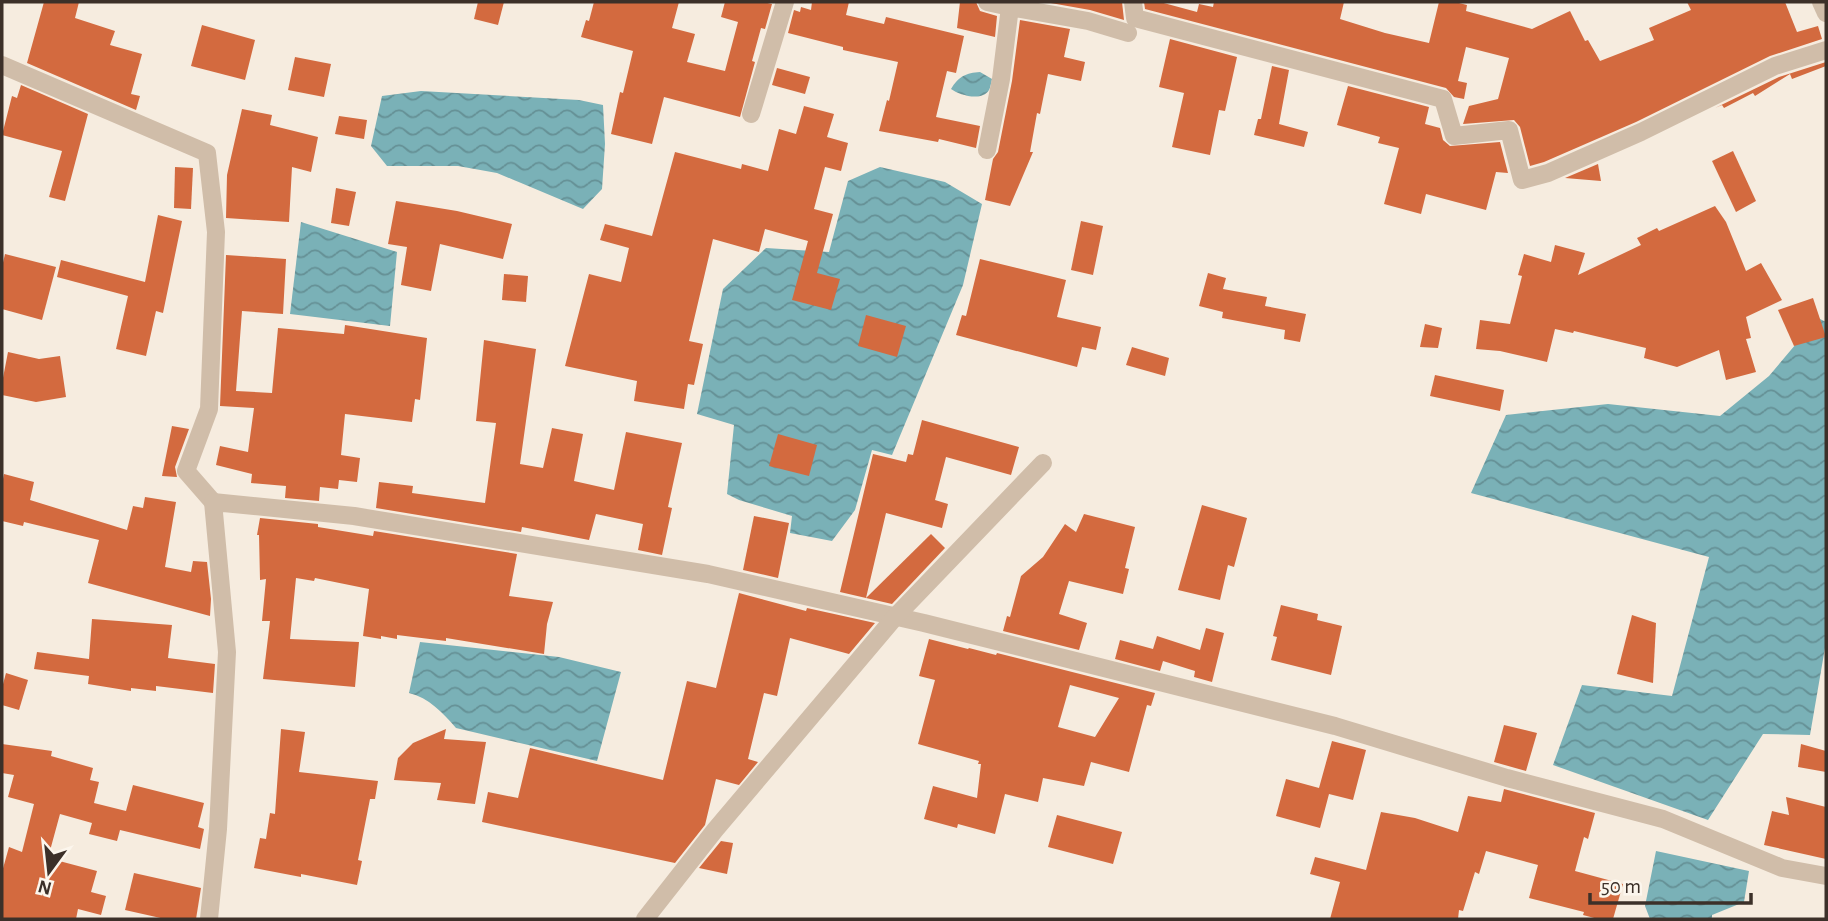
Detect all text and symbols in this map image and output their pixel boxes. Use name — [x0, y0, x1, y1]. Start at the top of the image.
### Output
north arrow — [14, 837, 84, 907]
scale bar — [1590, 862, 1751, 906]
text: N — [36, 876, 54, 898]
text: 50 m — [1601, 876, 1641, 897]

